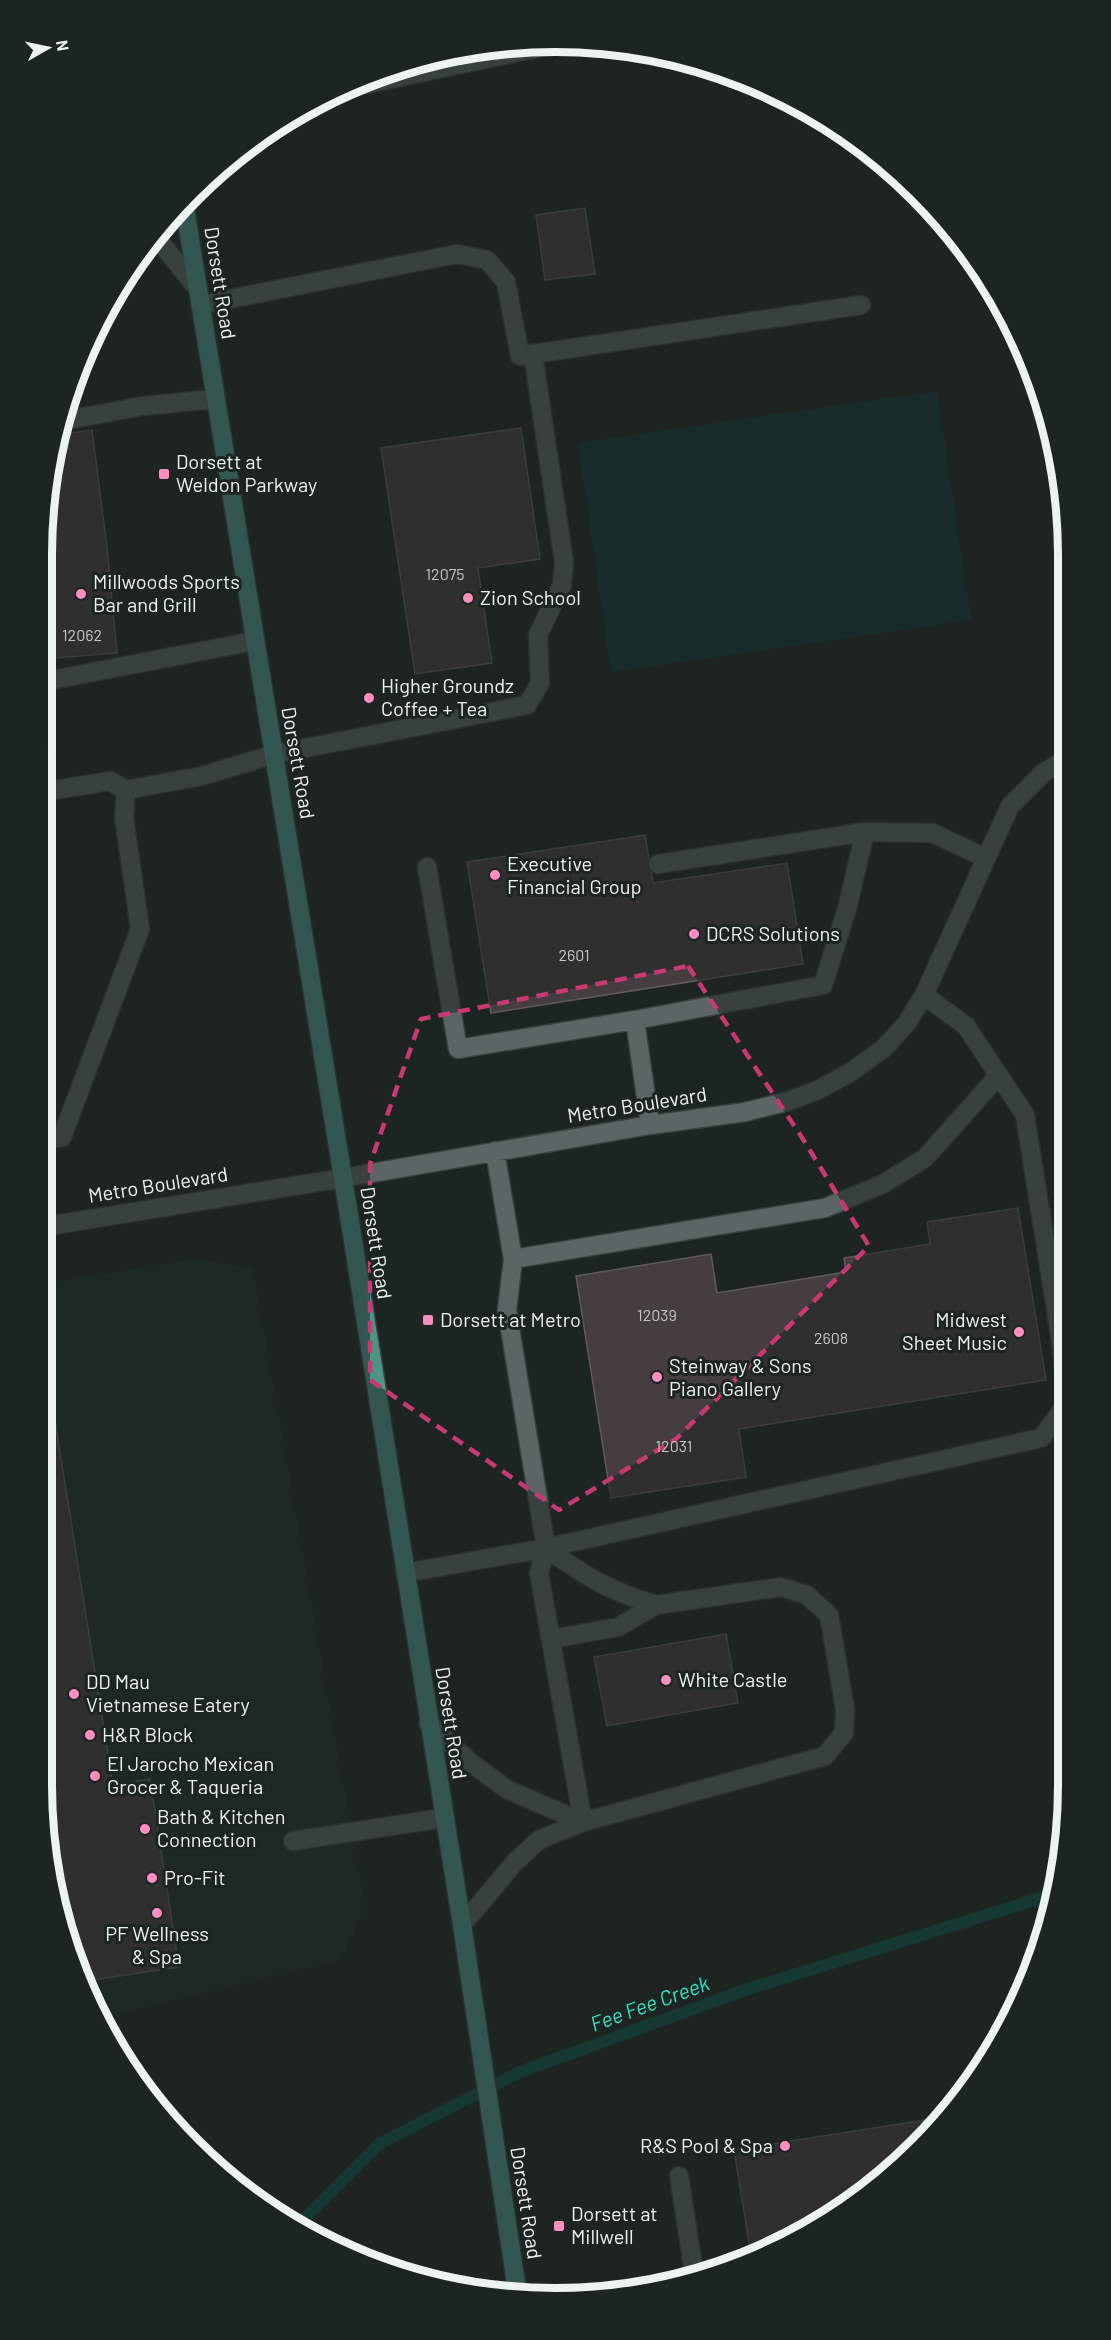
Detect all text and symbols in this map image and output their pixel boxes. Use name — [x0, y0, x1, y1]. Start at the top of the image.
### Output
north arrow — [18, 18, 78, 78]
text: N — [53, 39, 74, 52]
street label: Dorsett Road — [200, 225, 242, 341]
place label: Dorsett at Weldon Parkway — [176, 449, 317, 496]
marker: Dorsett at Weldon Parkway — [157, 467, 171, 481]
house number: 12075 — [425, 564, 465, 583]
place label: Millwoods Sports Bar and Grill — [93, 569, 240, 616]
place label: Zion School — [480, 585, 581, 609]
marker: Millwoods Sports Bar and Grill — [74, 587, 88, 601]
marker: Zion School — [461, 591, 475, 605]
house number: 12062 — [62, 625, 102, 644]
place label: Higher Groundz Coffee + Tea — [381, 673, 514, 720]
marker: Higher Groundz Coffee + Tea — [362, 691, 376, 705]
street label: Dorsett Road — [277, 705, 321, 821]
place label: Executive Financial Group — [507, 851, 642, 898]
marker: Executive Financial Group — [488, 868, 502, 882]
place label: DCRS Solutions — [706, 921, 840, 945]
marker: DCRS Solutions — [687, 927, 701, 941]
house number: 2601 — [558, 945, 590, 964]
street label: Metro Boulevard — [565, 1081, 708, 1127]
street label: Metro Boulevard — [86, 1161, 229, 1207]
street label: Dorsett Road — [356, 1185, 398, 1301]
house number: 12039 — [637, 1305, 677, 1324]
place label: Dorsett at Metro — [440, 1307, 581, 1331]
place label: Midwest Sheet Music — [902, 1307, 1007, 1354]
marker: Dorsett at Metro — [421, 1313, 435, 1327]
marker: Midwest Sheet Music — [1012, 1325, 1026, 1339]
house number: 2608 — [814, 1328, 848, 1347]
place label: Steinway & Sons Piano Gallery — [669, 1353, 812, 1400]
marker: Steinway & Sons Piano Gallery — [650, 1370, 664, 1384]
house number: 12031 — [656, 1436, 692, 1455]
street label: Dorsett Road — [431, 1665, 473, 1781]
place label: White Castle — [678, 1667, 787, 1691]
place label: DD Mau Vietnamese Eatery — [86, 1669, 250, 1716]
marker: White Castle — [659, 1673, 673, 1687]
marker: DD Mau Vietnamese Eatery — [67, 1687, 81, 1701]
place label: H&R Block — [102, 1722, 193, 1746]
marker: H&R Block — [83, 1728, 97, 1742]
place label: El Jarocho Mexican Grocer & Taqueria — [107, 1751, 274, 1798]
marker: El Jarocho Mexican Grocer & Taqueria — [88, 1769, 102, 1783]
place label: Bath & Kitchen Connection — [157, 1804, 286, 1851]
marker: Bath & Kitchen Connection — [138, 1822, 152, 1836]
place label: Pro-Fit — [164, 1865, 226, 1889]
marker: Pro-Fit — [145, 1871, 159, 1885]
marker: PF Wellness & Spa — [150, 1906, 164, 1920]
place label: PF Wellness & Spa — [105, 1921, 209, 1968]
water label: Fee Fee Creek — [587, 1969, 713, 2036]
place label: R&S Pool & Spa — [640, 2133, 773, 2157]
marker: R&S Pool & Spa — [778, 2139, 792, 2153]
street label: Dorsett Road — [506, 2145, 548, 2261]
place label: Dorsett at Millwell — [571, 2201, 658, 2248]
marker: Dorsett at Millwell — [552, 2219, 566, 2233]

